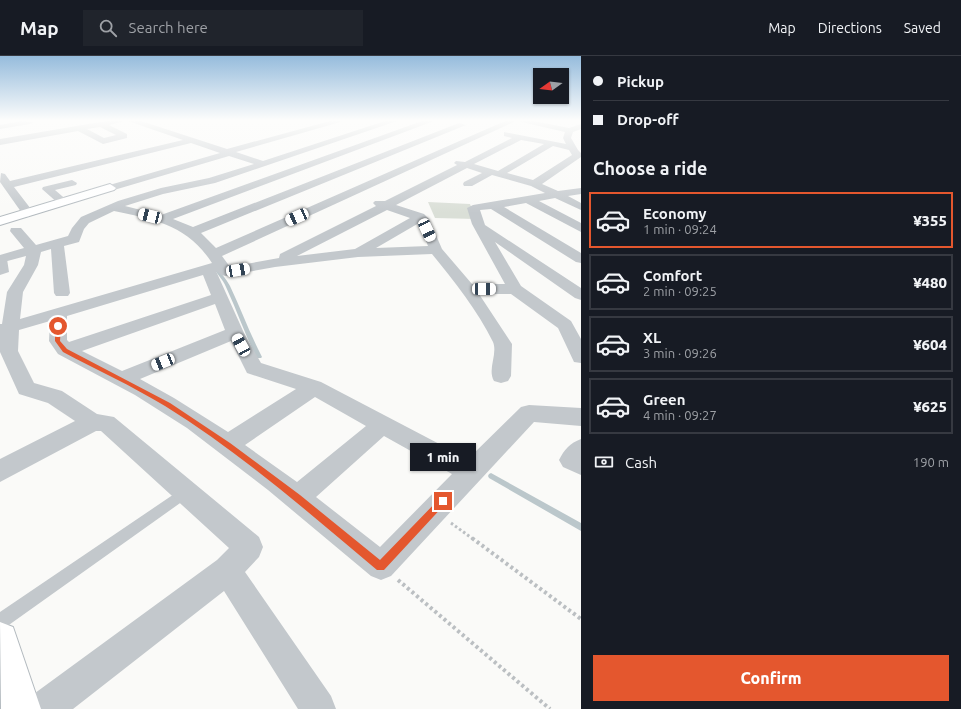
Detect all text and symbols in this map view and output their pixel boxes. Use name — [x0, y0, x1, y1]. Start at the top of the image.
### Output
search box — [83, 10, 363, 46]
text: Map — [20, 17, 59, 39]
icon: search — [97, 17, 119, 39]
text: Search here — [129, 19, 208, 36]
text: Map — [768, 20, 796, 36]
text: Directions — [818, 20, 882, 36]
text: Saved — [904, 20, 941, 36]
north arrow — [533, 68, 569, 104]
map controls — [533, 68, 569, 104]
text: Pickup — [617, 73, 664, 90]
text: Drop-off — [617, 111, 679, 128]
text: Choose a ride — [593, 158, 707, 178]
icon: car — [595, 202, 631, 238]
text: Economy — [643, 205, 707, 222]
car — [137, 207, 163, 225]
car — [284, 207, 310, 227]
text: ¥355 — [913, 212, 947, 229]
car — [416, 217, 438, 243]
text: 1 min · 09:24 — [643, 222, 717, 236]
car — [225, 262, 251, 278]
icon: car — [595, 264, 631, 300]
text: Comfort — [643, 267, 702, 284]
text: ¥480 — [913, 274, 947, 291]
car — [472, 283, 496, 295]
text: 2 min · 09:25 — [643, 284, 717, 298]
route start — [49, 317, 67, 335]
icon: car — [595, 326, 631, 362]
text: XL — [643, 329, 661, 346]
car — [230, 332, 252, 358]
text: ¥604 — [913, 336, 947, 353]
text: 3 min · 09:26 — [643, 346, 717, 360]
car — [150, 352, 176, 372]
icon: car — [595, 388, 631, 424]
text: Green — [643, 391, 685, 408]
text: ¥625 — [913, 398, 947, 415]
text: 4 min · 09:27 — [643, 408, 717, 422]
callout: 1 min — [410, 443, 476, 471]
text: 1 min — [426, 450, 460, 464]
icon: cash — [593, 451, 615, 473]
text: Cash — [625, 454, 657, 471]
text: 190 m — [913, 455, 949, 469]
route end — [434, 492, 452, 510]
button: Confirm — [593, 655, 949, 701]

